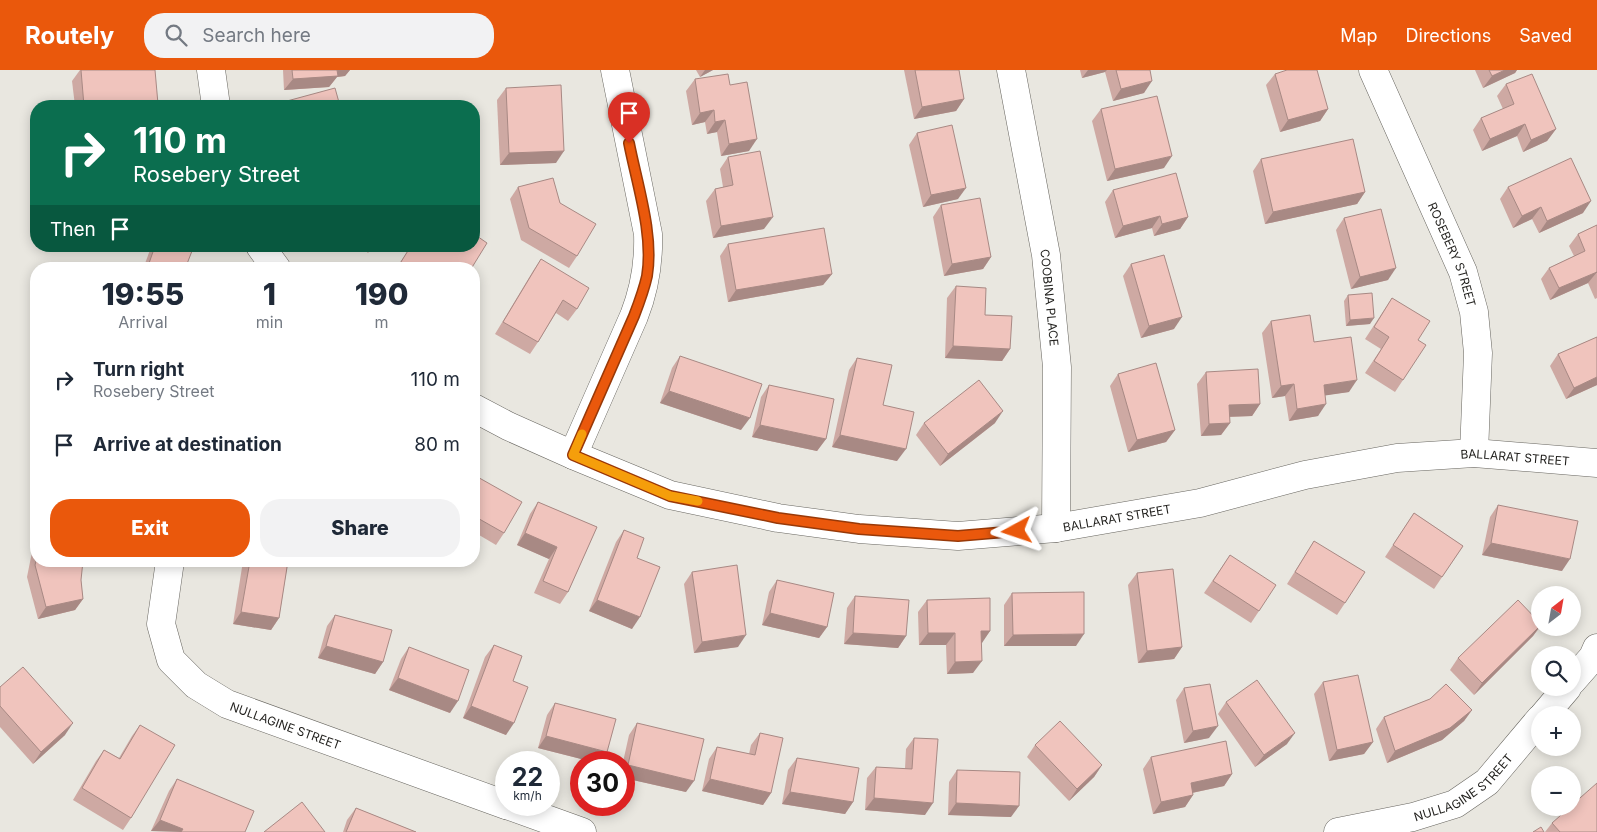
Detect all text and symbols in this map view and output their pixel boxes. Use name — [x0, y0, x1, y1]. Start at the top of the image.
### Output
search box — [144, 13, 494, 58]
text: Routely — [25, 21, 114, 50]
icon: search — [162, 21, 190, 49]
text: Search here — [202, 24, 311, 47]
text: Map — [1340, 25, 1378, 46]
text: Directions — [1406, 25, 1491, 46]
text: Saved — [1519, 25, 1572, 46]
pin — [608, 92, 650, 143]
icon: arrive — [615, 99, 643, 127]
text: 110 m — [133, 119, 227, 161]
icon: right — [50, 120, 115, 185]
text: Rosebery Street — [133, 161, 300, 187]
street label: ROSEBERY STREET — [1425, 200, 1480, 308]
icon: arrive — [106, 215, 134, 243]
text: Then — [50, 218, 96, 241]
street label: COOBINA PLACE — [1038, 248, 1062, 347]
text: 19:55 — [102, 276, 184, 312]
text: 1 — [263, 276, 276, 312]
text: 190 — [355, 276, 408, 312]
text: Arrival — [118, 312, 168, 332]
text: min — [256, 312, 283, 332]
text: m — [375, 312, 389, 332]
text: Turn right — [93, 358, 184, 381]
icon: right — [50, 366, 78, 394]
text: 110 m — [411, 368, 460, 391]
text: Rosebery Street — [93, 381, 214, 401]
icon: arrive — [50, 431, 78, 459]
text: Arrive at destination — [93, 433, 282, 456]
text: 80 m — [414, 433, 460, 456]
street label: BALLARAT STREET — [1460, 445, 1570, 468]
button: Exit — [50, 499, 250, 557]
button: Share — [260, 499, 460, 557]
street label: BALLARAT STREET — [1062, 501, 1172, 534]
position arrow — [990, 504, 1042, 556]
north arrow — [1531, 586, 1581, 636]
map controls — [1531, 586, 1581, 816]
button: search — [1531, 646, 1581, 696]
street label: NULLAGINE STREET — [228, 698, 343, 752]
button: + — [1531, 706, 1581, 756]
street label: NULLAGINE STREET — [1412, 750, 1515, 824]
speed limit sign: 30 — [570, 751, 635, 816]
text: 22 — [512, 762, 543, 792]
button: − — [1531, 766, 1581, 816]
text: km/h — [513, 788, 542, 803]

